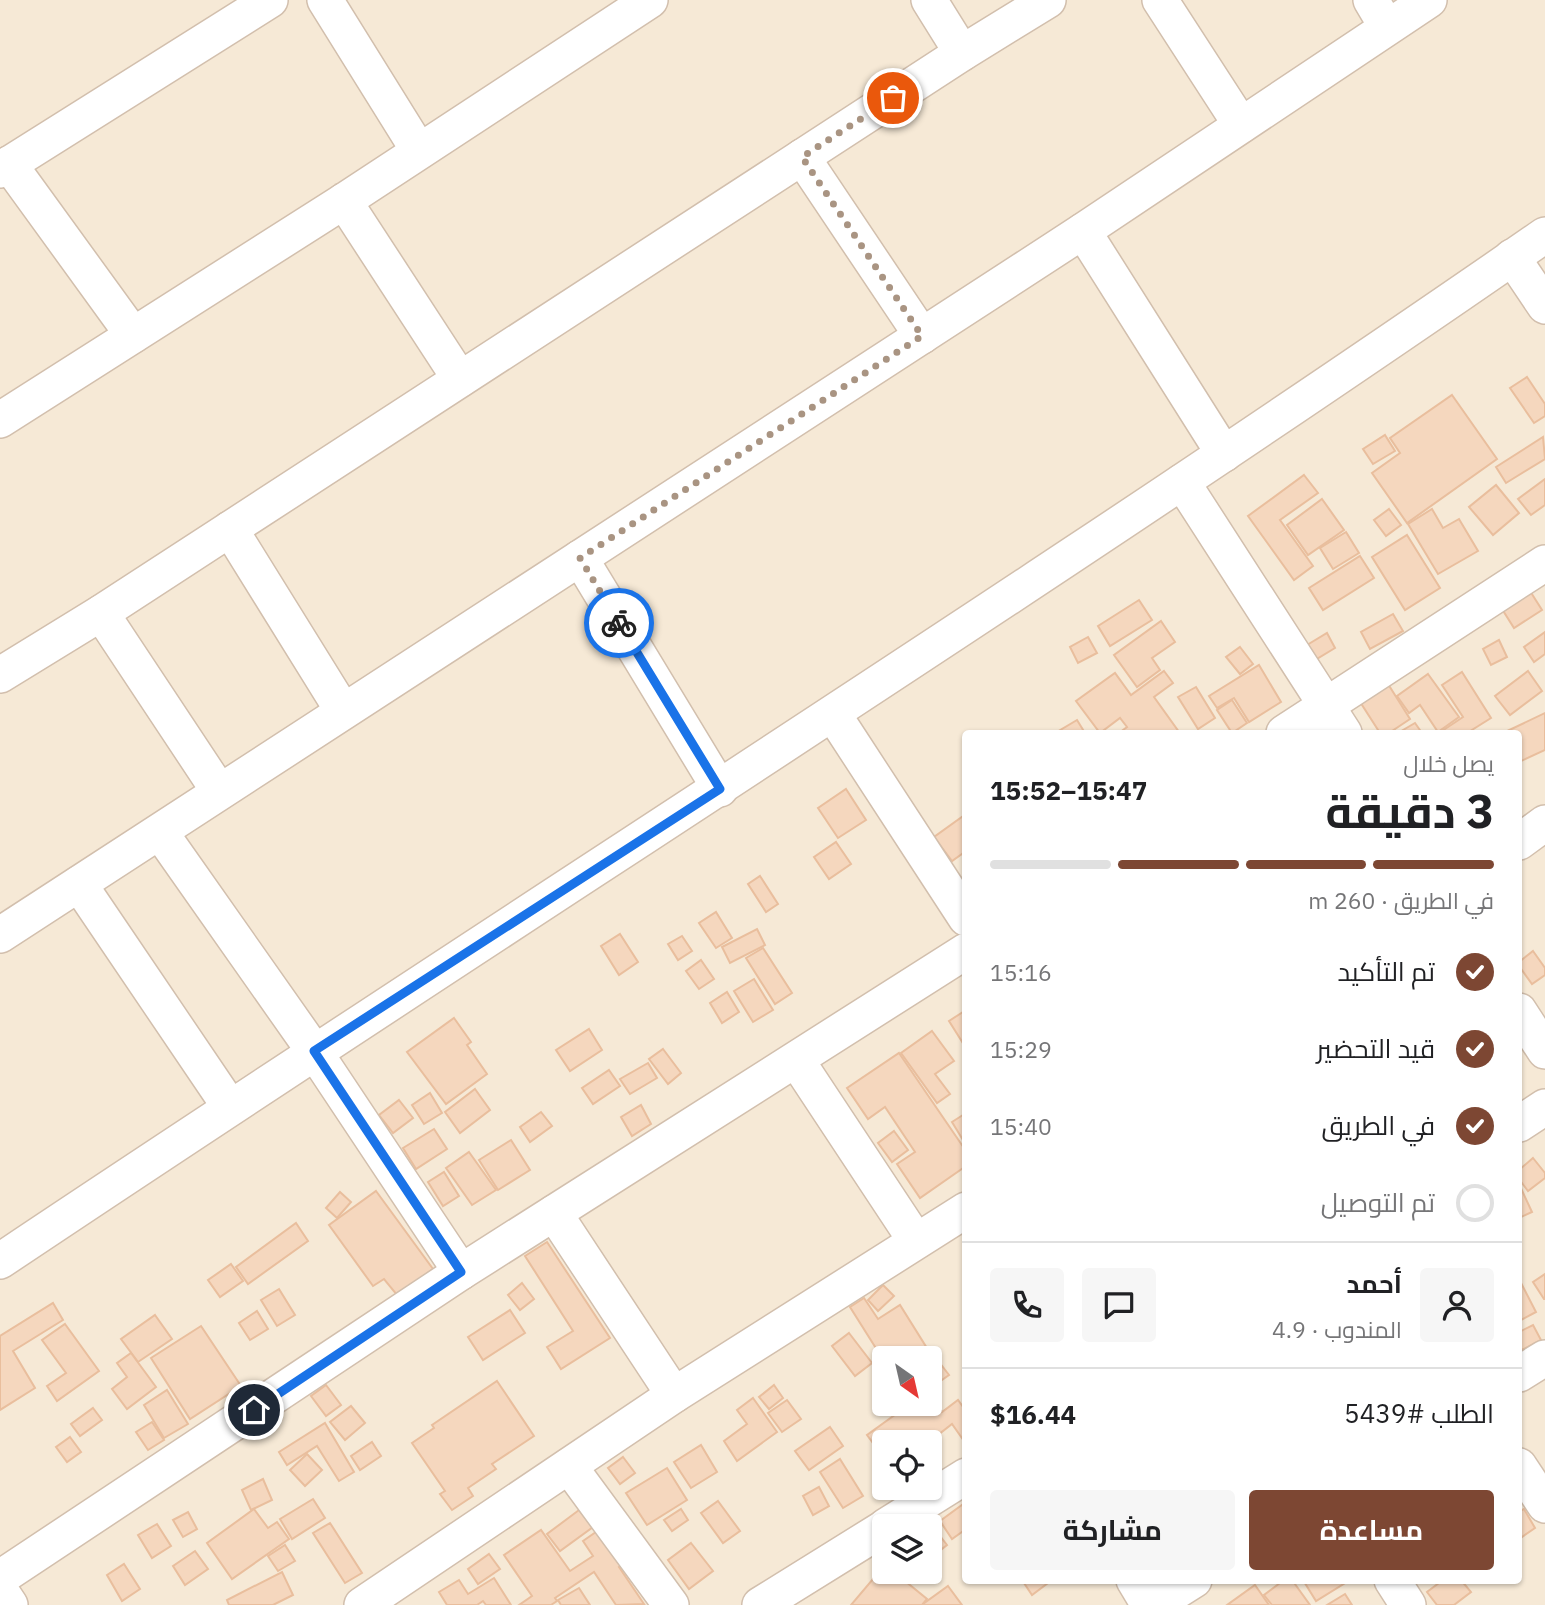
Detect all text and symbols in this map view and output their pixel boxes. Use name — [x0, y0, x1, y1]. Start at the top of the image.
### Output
pin — [863, 68, 923, 128]
icon: bag — [874, 79, 912, 117]
courier — [584, 588, 654, 658]
icon: bike — [600, 604, 638, 642]
text: يصل خلال — [1403, 748, 1494, 778]
text: 15:47–15:52 — [990, 773, 1147, 807]
text: 3 دقيقة — [1325, 781, 1494, 841]
text: في الطريق · 260 m — [1308, 885, 1494, 915]
icon: check — [1456, 953, 1494, 991]
text: تم التأكيد — [1338, 954, 1435, 988]
text: 15:16 — [990, 957, 1052, 987]
icon: check — [1456, 1030, 1494, 1068]
text: قيد التحضير — [1316, 1031, 1435, 1065]
text: 15:29 — [990, 1034, 1052, 1064]
icon: check — [1456, 1107, 1494, 1145]
text: في الطريق — [1322, 1108, 1435, 1142]
text: 15:40 — [990, 1111, 1052, 1141]
text: تم التوصيل — [1321, 1185, 1435, 1219]
text: أحمد — [1346, 1266, 1402, 1300]
button: phone — [990, 1268, 1064, 1342]
button: chat — [1082, 1268, 1156, 1342]
button: person — [1420, 1268, 1494, 1342]
text: المندوب · 4.9 — [1272, 1314, 1402, 1344]
north arrow — [872, 1346, 942, 1416]
map controls — [872, 1346, 942, 1584]
pin — [224, 1380, 284, 1440]
icon: home — [235, 1391, 273, 1429]
text: الطلب #5439 — [1344, 1396, 1494, 1430]
text: $16.44 — [990, 1397, 1076, 1431]
button: locate — [872, 1430, 942, 1500]
button: مشاركة — [990, 1490, 1235, 1570]
button: مساعدة — [1249, 1490, 1494, 1570]
button: layers — [872, 1514, 942, 1584]

